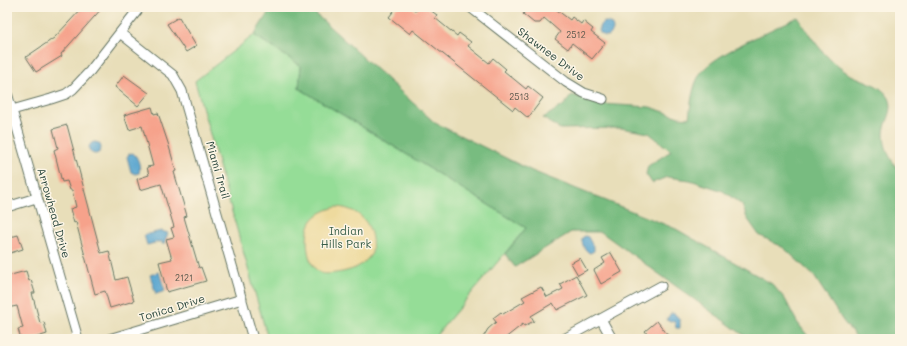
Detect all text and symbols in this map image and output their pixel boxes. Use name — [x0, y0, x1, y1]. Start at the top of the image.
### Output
street label: Shawnee Drive — [515, 24, 588, 84]
house number: 2512 — [566, 29, 586, 40]
house number: 2513 — [509, 91, 529, 102]
street label: Miami Trail — [203, 139, 234, 200]
street label: Arrowhead Drive — [34, 166, 75, 260]
park label: Indian Hills Park — [321, 223, 371, 251]
house number: 2121 — [175, 272, 193, 283]
street label: Tonica Drive — [137, 290, 207, 325]

